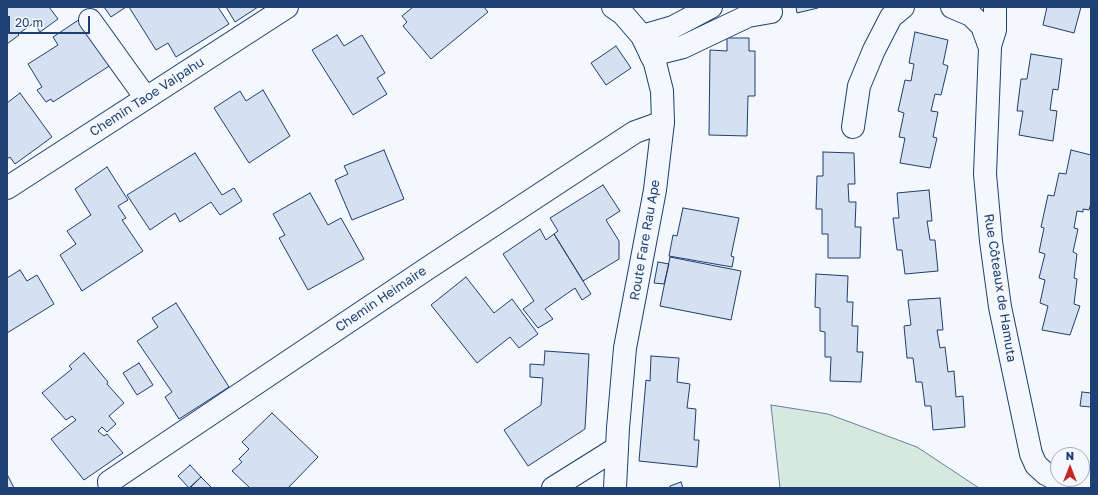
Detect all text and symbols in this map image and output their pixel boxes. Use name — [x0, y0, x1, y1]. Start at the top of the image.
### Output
scale bar — [10, 8, 92, 34]
text: 20 m — [15, 15, 43, 30]
street label: Chemin Taoe Vaipahu — [87, 54, 207, 140]
street label: Route Fare Rau Ape — [627, 178, 663, 302]
street label: Rue Côteaux de Hamuta — [981, 213, 1019, 363]
street label: Chemin Heimaire — [333, 263, 429, 335]
north arrow — [1050, 447, 1090, 487]
text: N — [1066, 449, 1074, 462]

